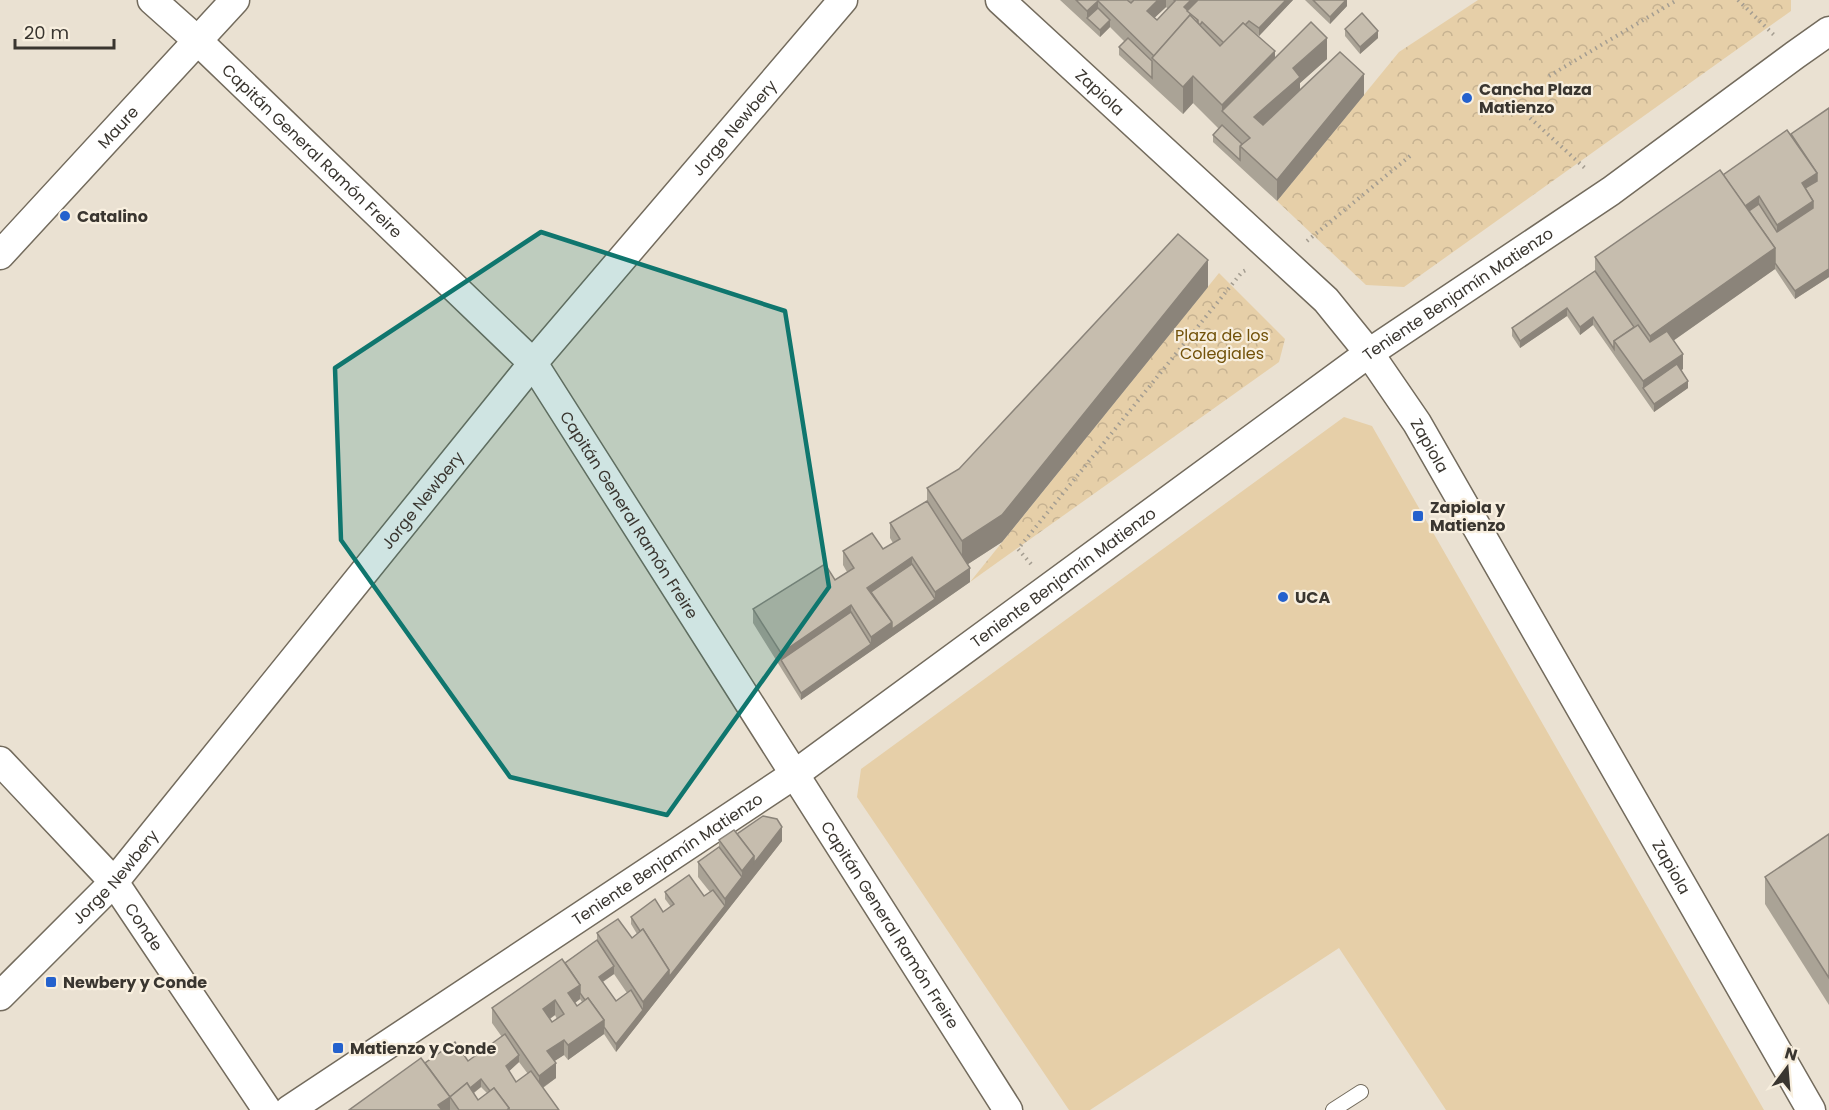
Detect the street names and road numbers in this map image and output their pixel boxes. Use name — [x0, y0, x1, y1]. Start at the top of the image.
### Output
street label: Capitán General Ramón Freire — [217, 59, 407, 243]
street label: Zapiola — [1070, 64, 1129, 121]
street label: Jorge Newbery — [687, 75, 782, 181]
street label: Maure — [93, 101, 144, 154]
street label: Teniente Benjamín Matienzo — [1358, 222, 1558, 366]
street label: Capitán General Ramón Freire — [554, 407, 704, 623]
street label: Zapiola — [1405, 414, 1454, 477]
street label: Jorge Newbery — [376, 447, 469, 554]
street label: Teniente Benjamín Matienzo — [966, 502, 1161, 653]
street label: Teniente Benjamín Matienzo — [567, 788, 767, 931]
street label: Capitán General Ramón Freire — [815, 817, 965, 1034]
street label: Jorge Newbery — [67, 825, 164, 929]
street label: Zapiola — [1646, 836, 1696, 899]
street label: Conde — [119, 898, 168, 956]

